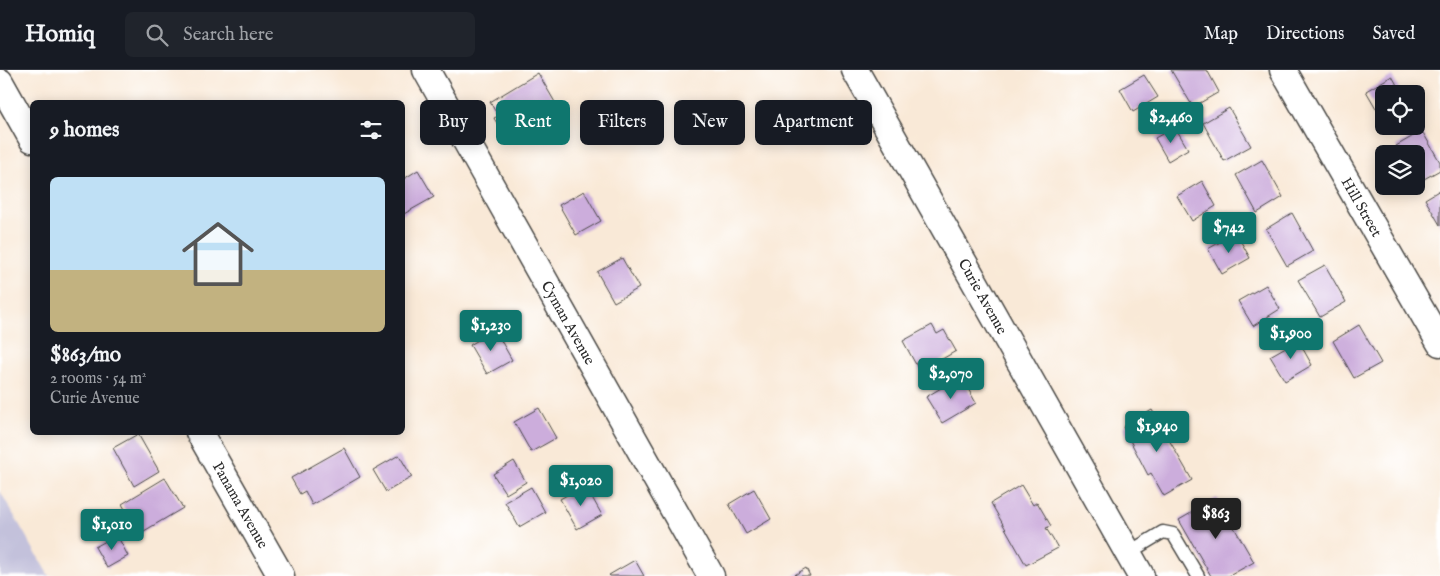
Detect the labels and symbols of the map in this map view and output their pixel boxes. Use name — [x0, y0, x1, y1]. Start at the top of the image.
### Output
pin: $2,460 — [1130, 102, 1212, 144]
street label: Hill Street — [1337, 174, 1386, 240]
pin: $742 — [1199, 212, 1259, 254]
street label: Curie Avenue — [954, 255, 1012, 338]
street label: Cyman Avenue — [537, 278, 599, 368]
pin: $1,230 — [450, 310, 532, 352]
pin: $1,900 — [1250, 318, 1332, 360]
pin: $2,070 — [910, 358, 992, 400]
pin: $1,940 — [1116, 410, 1198, 453]
street label: Panama Avenue — [208, 458, 272, 552]
pin: $1,020 — [540, 464, 622, 507]
pin: $863 — [1186, 498, 1246, 540]
pin: $1,010 — [71, 508, 153, 551]

